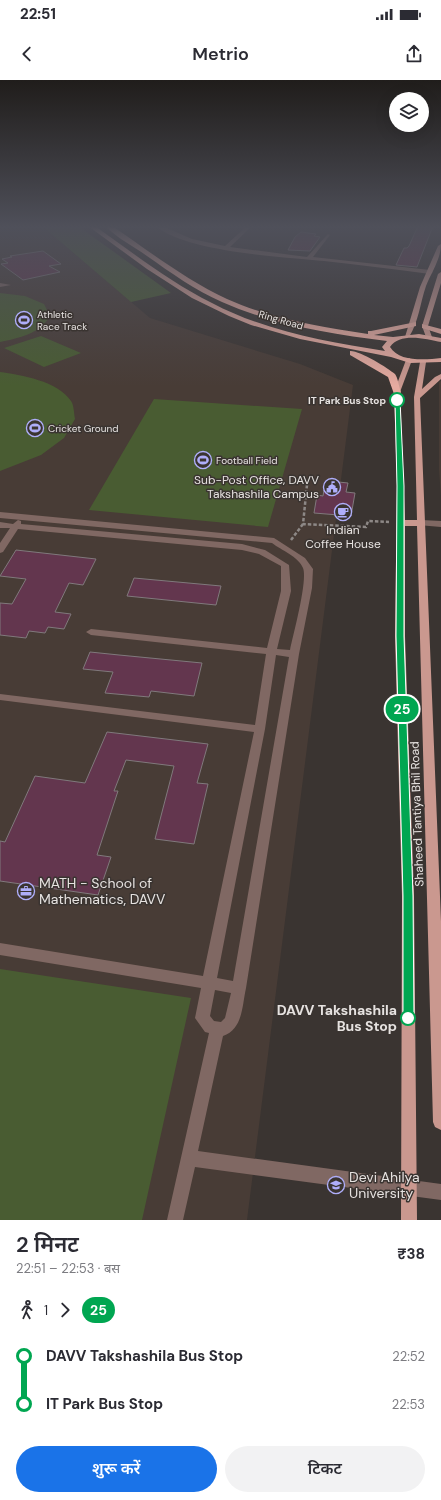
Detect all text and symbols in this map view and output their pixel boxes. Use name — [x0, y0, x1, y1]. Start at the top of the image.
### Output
text: 22:51 — [20, 4, 56, 24]
text: Metrio — [192, 42, 249, 66]
icon: back — [16, 43, 38, 65]
icon: share — [403, 43, 425, 65]
map controls — [389, 92, 429, 132]
button: layers — [389, 92, 429, 132]
street label: Ring Road — [257, 307, 305, 333]
place label: Athletic Race Track — [37, 308, 87, 333]
sports icon: Athletic Race Track — [14, 310, 34, 330]
marker: IT Park Bus Stop — [389, 392, 405, 408]
place label: IT Park Bus Stop — [308, 394, 386, 407]
sports icon: Cricket Ground — [25, 418, 45, 438]
place label: Cricket Ground — [48, 422, 119, 435]
sports icon: Football Field — [193, 450, 213, 470]
place label: Football Field — [216, 454, 277, 467]
place label: Sub-Post Office, DAVV Takshashila Campus — [194, 472, 319, 502]
public building icon: Sub-Post Office, DAVV Takshashila Campus — [322, 477, 342, 497]
cafe icon: Indian Coffee House — [333, 502, 353, 522]
place label: Indian Coffee House — [305, 522, 381, 552]
line badge: 25 — [384, 696, 420, 722]
text: 25 — [394, 700, 410, 718]
street label: Shaheed Tantiya Bhil Road — [406, 741, 428, 887]
place label: MATH - School of Mathematics, DAVV — [39, 874, 166, 908]
office icon: MATH - School of Mathematics, DAVV — [16, 881, 36, 901]
place label: DAVV Takshashila Bus Stop — [277, 1001, 397, 1035]
marker: DAVV Takshashila Bus Stop — [400, 1010, 416, 1026]
place label: Devi Ahilya University — [349, 1168, 420, 1202]
school or university icon: Devi Ahilya University — [326, 1175, 346, 1195]
text: 2 मिनट — [16, 1230, 79, 1259]
text: ₹38 — [397, 1244, 425, 1264]
text: 22:51 – 22:53 · बस — [16, 1260, 120, 1277]
icon: walk — [16, 1299, 38, 1321]
icon: forward — [54, 1299, 76, 1321]
text: 25 — [90, 1301, 107, 1319]
text: 1 — [44, 1302, 48, 1319]
text: DAVV Takshashila Bus Stop — [46, 1346, 243, 1366]
text: 22:52 — [392, 1348, 425, 1365]
text: IT Park Bus Stop — [46, 1394, 163, 1414]
text: 22:53 — [392, 1396, 425, 1413]
button: शुरू करें — [16, 1446, 217, 1492]
button: टिकट — [225, 1446, 425, 1492]

